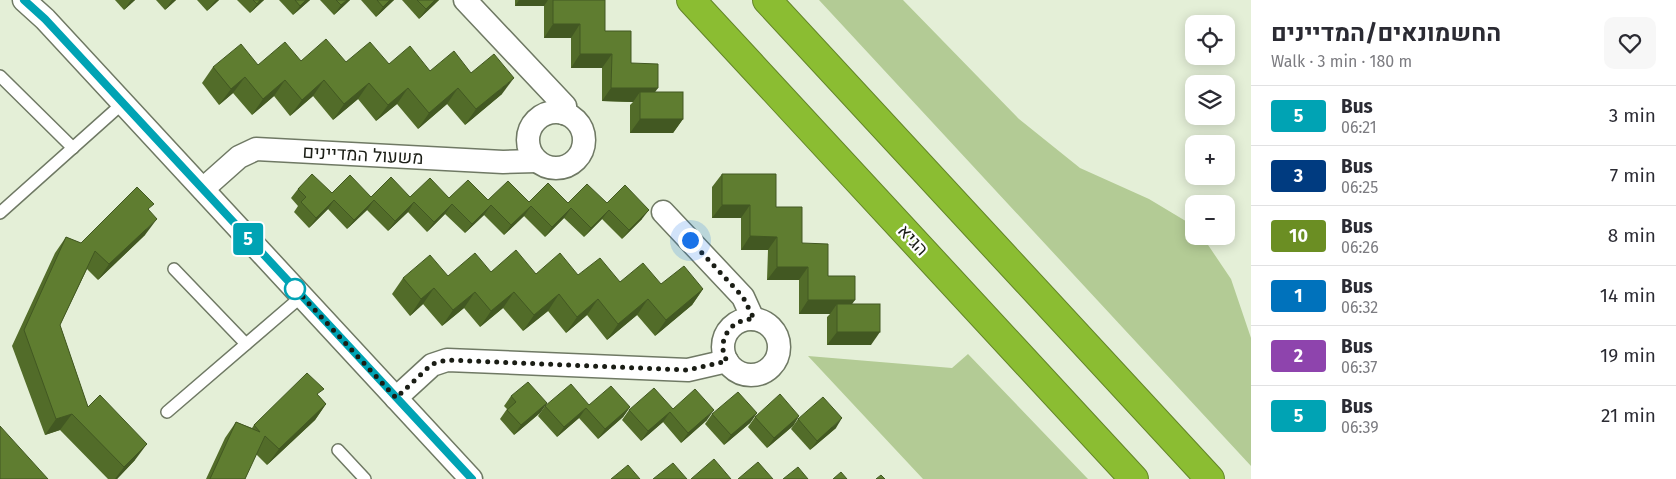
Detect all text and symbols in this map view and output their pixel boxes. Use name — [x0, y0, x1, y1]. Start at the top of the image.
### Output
map controls — [1185, 15, 1235, 245]
button: locate — [1185, 15, 1235, 65]
button: heart — [1604, 17, 1656, 69]
text: החשמונאים/המדיינים — [1271, 19, 1501, 47]
text: Walk · 3 min · 180 m — [1271, 52, 1412, 71]
button: layers — [1185, 75, 1235, 125]
text: Bus — [1341, 95, 1373, 118]
text: 3 min — [1609, 104, 1656, 127]
text: 5 — [1294, 105, 1303, 127]
text: 06:21 — [1341, 118, 1377, 137]
button: + — [1185, 135, 1235, 185]
street label: משעול המדיינים — [302, 141, 424, 169]
text: Bus — [1341, 155, 1373, 178]
text: 7 min — [1610, 164, 1656, 187]
text: 3 — [1294, 165, 1303, 187]
text: 06:25 — [1341, 178, 1378, 197]
button: − — [1185, 195, 1235, 245]
text: Bus — [1341, 215, 1373, 238]
street label: הגיא — [893, 220, 933, 260]
line badge: 5 — [232, 223, 264, 255]
text: 8 min — [1608, 224, 1656, 247]
text: 10 — [1289, 225, 1308, 247]
text: 5 — [243, 228, 253, 250]
your location — [678, 228, 703, 253]
text: 06:26 — [1341, 238, 1379, 257]
text: Bus — [1341, 275, 1373, 298]
unlabelled marker — [284, 278, 306, 300]
text: 14 min — [1600, 284, 1656, 307]
text: 1 — [1294, 285, 1303, 307]
text: 06:32 — [1341, 298, 1378, 317]
text: Bus — [1341, 335, 1373, 358]
text: 19 min — [1600, 344, 1656, 367]
text: 2 — [1294, 345, 1303, 367]
text: 06:37 — [1341, 358, 1377, 377]
text: Bus — [1341, 395, 1373, 418]
text: 21 min — [1601, 404, 1656, 427]
text: 5 — [1294, 405, 1303, 427]
text: 06:39 — [1341, 418, 1379, 437]

